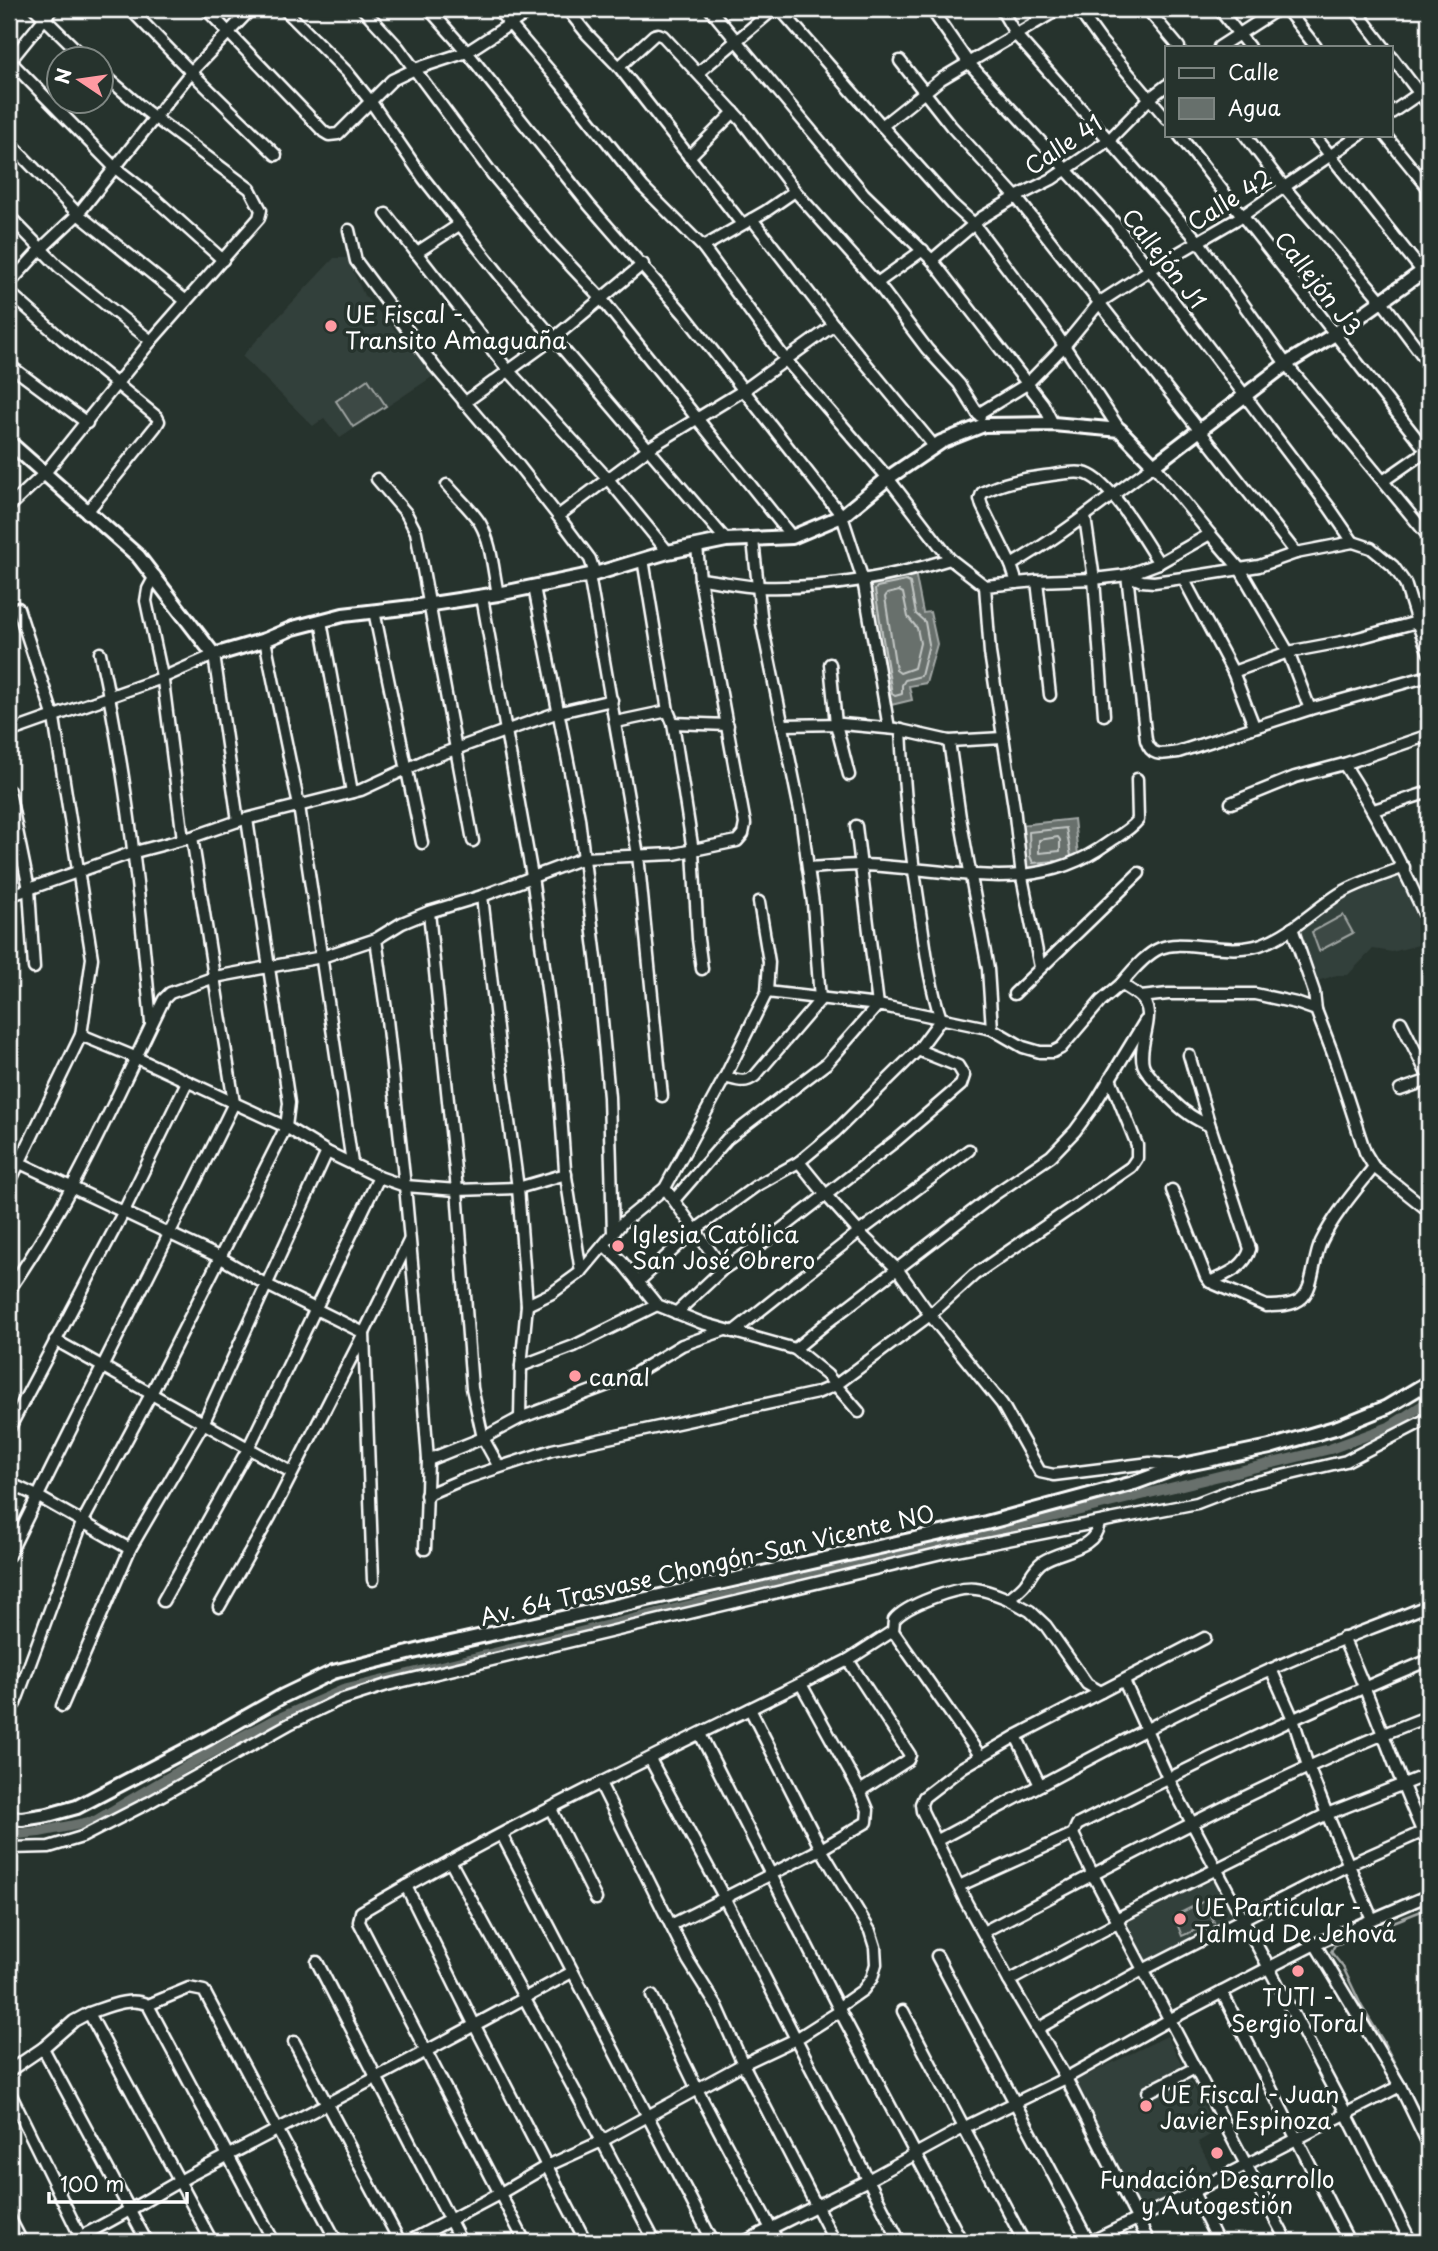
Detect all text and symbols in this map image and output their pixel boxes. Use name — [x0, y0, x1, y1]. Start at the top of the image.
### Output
north arrow — [46, 46, 116, 116]
legend — [1165, 46, 1392, 136]
text: Calle — [1228, 55, 1279, 87]
text: N — [47, 65, 78, 86]
text: Agua — [1228, 91, 1281, 123]
street label: Calle 41 — [1017, 105, 1109, 183]
street label: Calle 42 — [1180, 159, 1278, 239]
street label: Callejón J1 — [1114, 200, 1216, 316]
street label: Callejón J3 — [1267, 223, 1371, 343]
place label: UE Fiscal - Transito Amaguaña — [345, 296, 567, 357]
marker: UE Fiscal - Transito Amaguaña — [323, 318, 339, 334]
place label: Iglesia Católica San José Obrero — [632, 1216, 815, 1277]
marker: Iglesia Católica San José Obrero — [610, 1238, 626, 1254]
place label: canal — [589, 1359, 650, 1394]
marker: canal — [567, 1368, 583, 1384]
street label: Av. 64 Trasvase Chongón-San Vicente NO — [476, 1495, 938, 1633]
place label: UE Particular - Talmud De Jehová — [1194, 1889, 1397, 1950]
marker: UE Particular - Talmud De Jehová — [1172, 1911, 1188, 1927]
marker: TUTI - Sergio Toral — [1290, 1963, 1306, 1979]
place label: TUTI - Sergio Toral — [1231, 1979, 1365, 2040]
place label: UE Fiscal - Juan Javier Espinoza — [1160, 2076, 1340, 2137]
marker: UE Fiscal - Juan Javier Espinoza — [1138, 2098, 1154, 2114]
marker: Fundación Desarrollo y Autogestión — [1209, 2145, 1225, 2161]
scale bar — [49, 2160, 187, 2204]
place label: Fundación Desarrollo y Autogestión — [1099, 2161, 1335, 2222]
text: 100 m — [60, 2167, 124, 2199]

